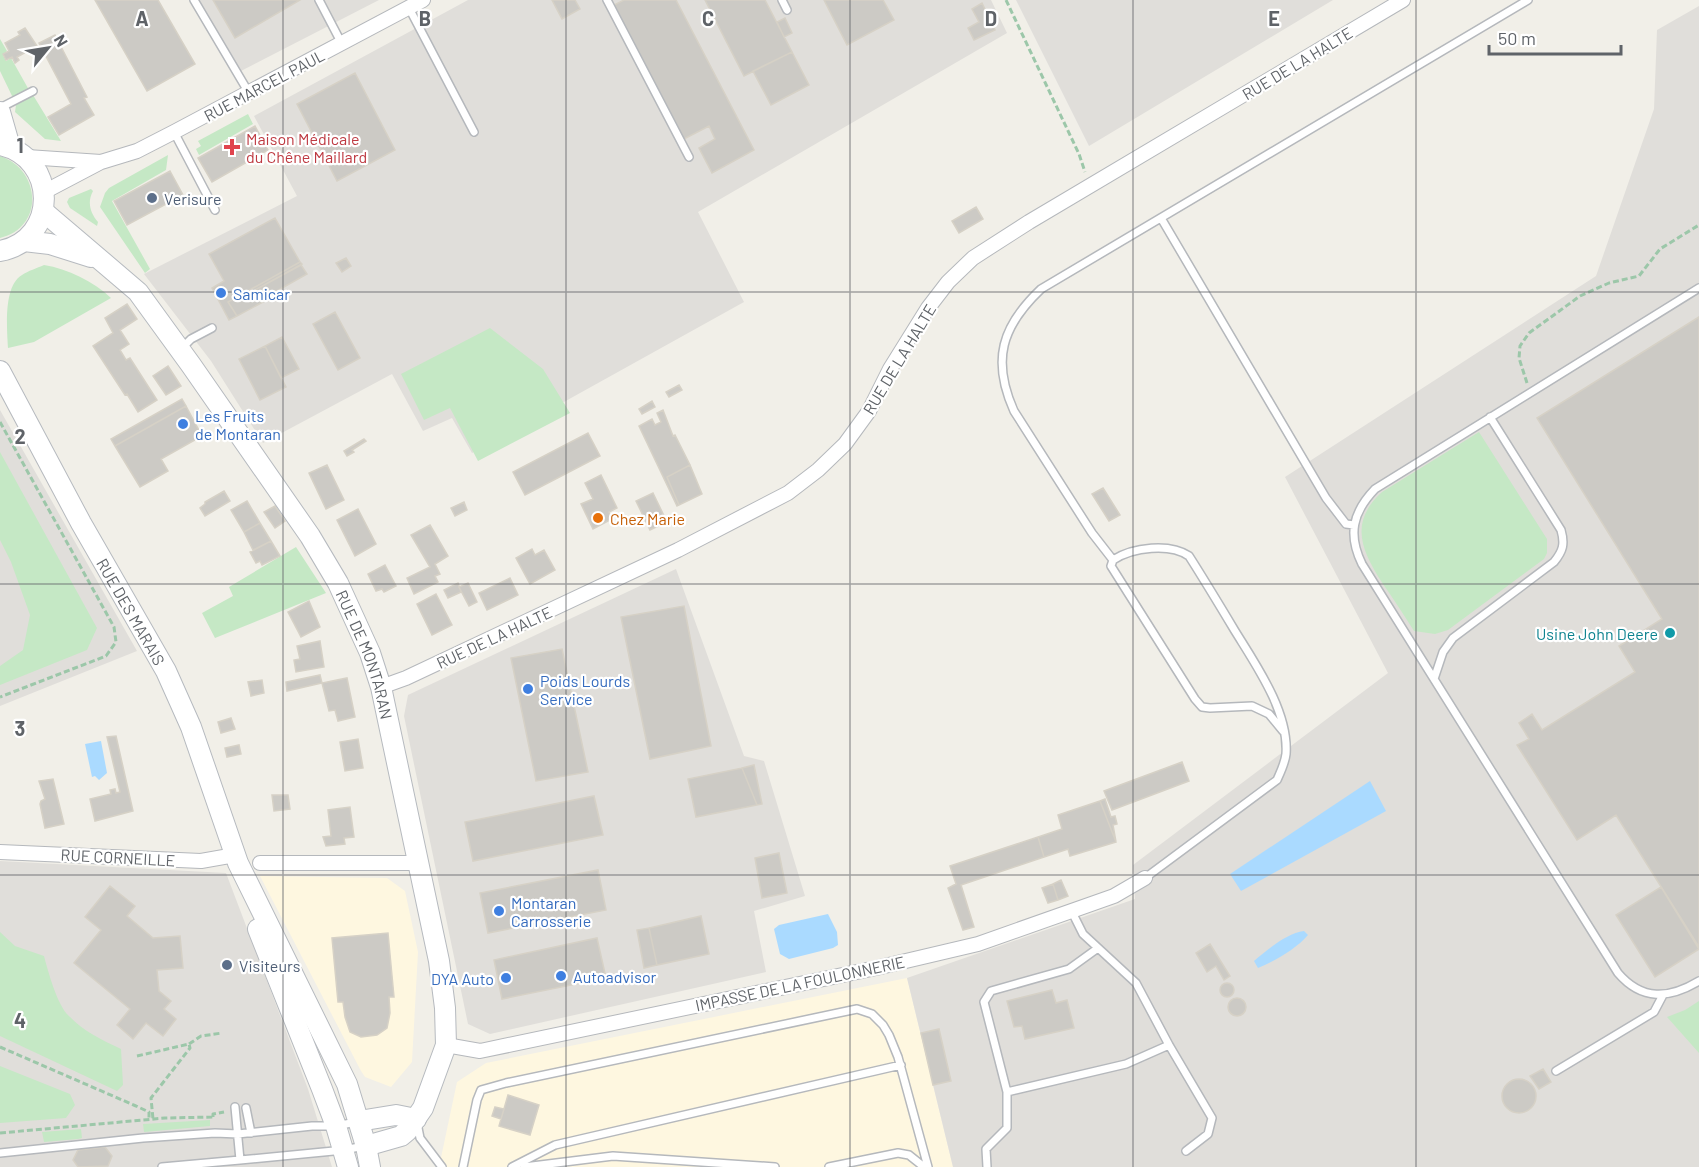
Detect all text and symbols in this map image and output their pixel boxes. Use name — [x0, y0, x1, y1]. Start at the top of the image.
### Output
text: A — [135, 6, 149, 30]
text: B — [419, 6, 431, 30]
text: C — [702, 6, 714, 30]
text: D — [985, 6, 997, 30]
text: E — [1268, 6, 1280, 30]
north arrow — [18, 18, 78, 78]
scale bar — [1489, 18, 1621, 56]
street label: RUE DE LA HALTE — [1238, 23, 1356, 103]
text: 50 m — [1498, 27, 1536, 49]
text: N — [51, 31, 72, 50]
street label: RUE MARCEL PAUL — [200, 45, 328, 125]
place label: Maison Médicale du Chêne Maillard — [246, 129, 367, 166]
text: 1 — [16, 133, 24, 157]
marker: Maison Médicale du Chêne Maillard — [223, 138, 241, 156]
place label: Verisure — [164, 189, 222, 208]
marker: Verisure — [145, 191, 159, 205]
place label: Samicar — [233, 284, 290, 303]
marker: Samicar — [214, 286, 228, 300]
street label: RUE DE LA HALTE — [859, 300, 939, 418]
place label: Les Fruits de Montaran — [195, 406, 281, 443]
marker: Les Fruits de Montaran — [176, 417, 190, 431]
text: 2 — [14, 424, 26, 448]
place label: Chez Marie — [610, 509, 685, 528]
marker: Chez Marie — [591, 511, 605, 525]
street label: RUE DES MARAIS — [94, 554, 170, 668]
street label: RUE DE MONTARAN — [333, 587, 397, 721]
street label: RUE DE LA HALTE — [433, 602, 555, 672]
place label: Usine John Deere — [1536, 624, 1658, 643]
marker: Usine John Deere — [1663, 626, 1677, 640]
place label: Poids Lourds Service — [540, 671, 630, 708]
marker: Poids Lourds Service — [521, 682, 535, 696]
text: 3 — [15, 716, 25, 740]
street label: RUE CORNEILLE — [60, 845, 176, 869]
place label: Montaran Carrosserie — [511, 893, 591, 930]
marker: Montaran Carrosserie — [492, 904, 506, 918]
street label: IMPASSE DE LA FOULONNERIE — [694, 951, 906, 1015]
place label: Visiteurs — [239, 956, 300, 975]
marker: Visiteurs — [220, 958, 234, 972]
place label: Autoadvisor — [573, 967, 657, 986]
place label: DYA Auto — [431, 969, 494, 988]
marker: Autoadvisor — [554, 969, 568, 983]
marker: DYA Auto — [499, 971, 513, 985]
text: 4 — [14, 1008, 26, 1032]

